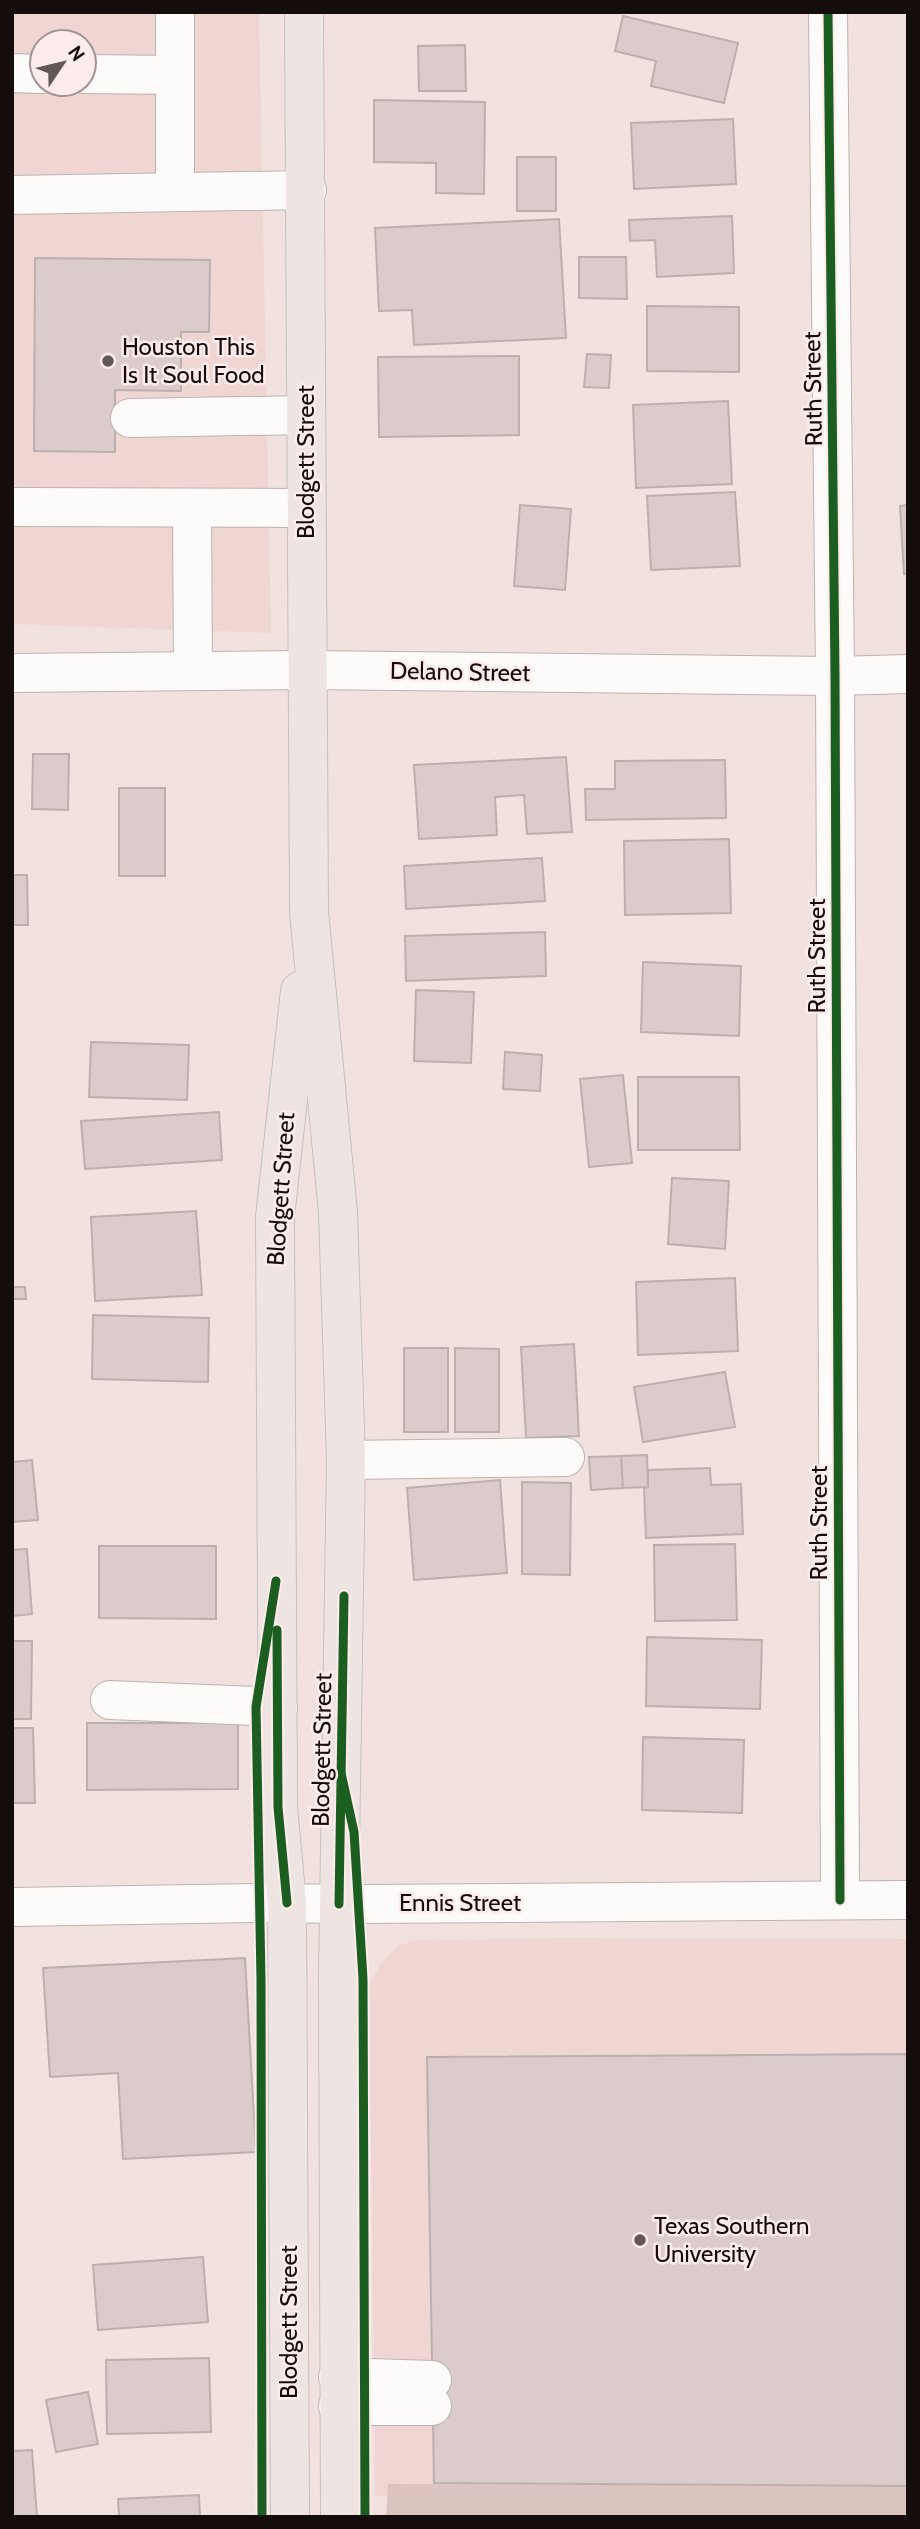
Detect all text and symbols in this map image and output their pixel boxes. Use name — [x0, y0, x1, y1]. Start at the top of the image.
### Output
north arrow — [28, 28, 98, 98]
text: N — [63, 41, 90, 66]
street label: Ruth Street — [797, 331, 828, 447]
place label: Houston This Is It Soul Food — [122, 332, 265, 389]
marker: Houston This Is It Soul Food — [100, 353, 116, 369]
street label: Blodgett Street — [291, 385, 320, 539]
street label: Delano Street — [390, 656, 530, 687]
street label: Ruth Street — [802, 899, 831, 1013]
street label: Blodgett Street — [261, 1111, 300, 1267]
street label: Ruth Street — [804, 1466, 833, 1580]
street label: Blodgett Street — [306, 1673, 337, 1827]
street label: Ennis Street — [399, 1888, 521, 1917]
place label: Texas Southern University — [654, 2211, 809, 2268]
marker: Texas Southern University — [632, 2232, 648, 2248]
street label: Blodgett Street — [274, 2245, 303, 2399]

